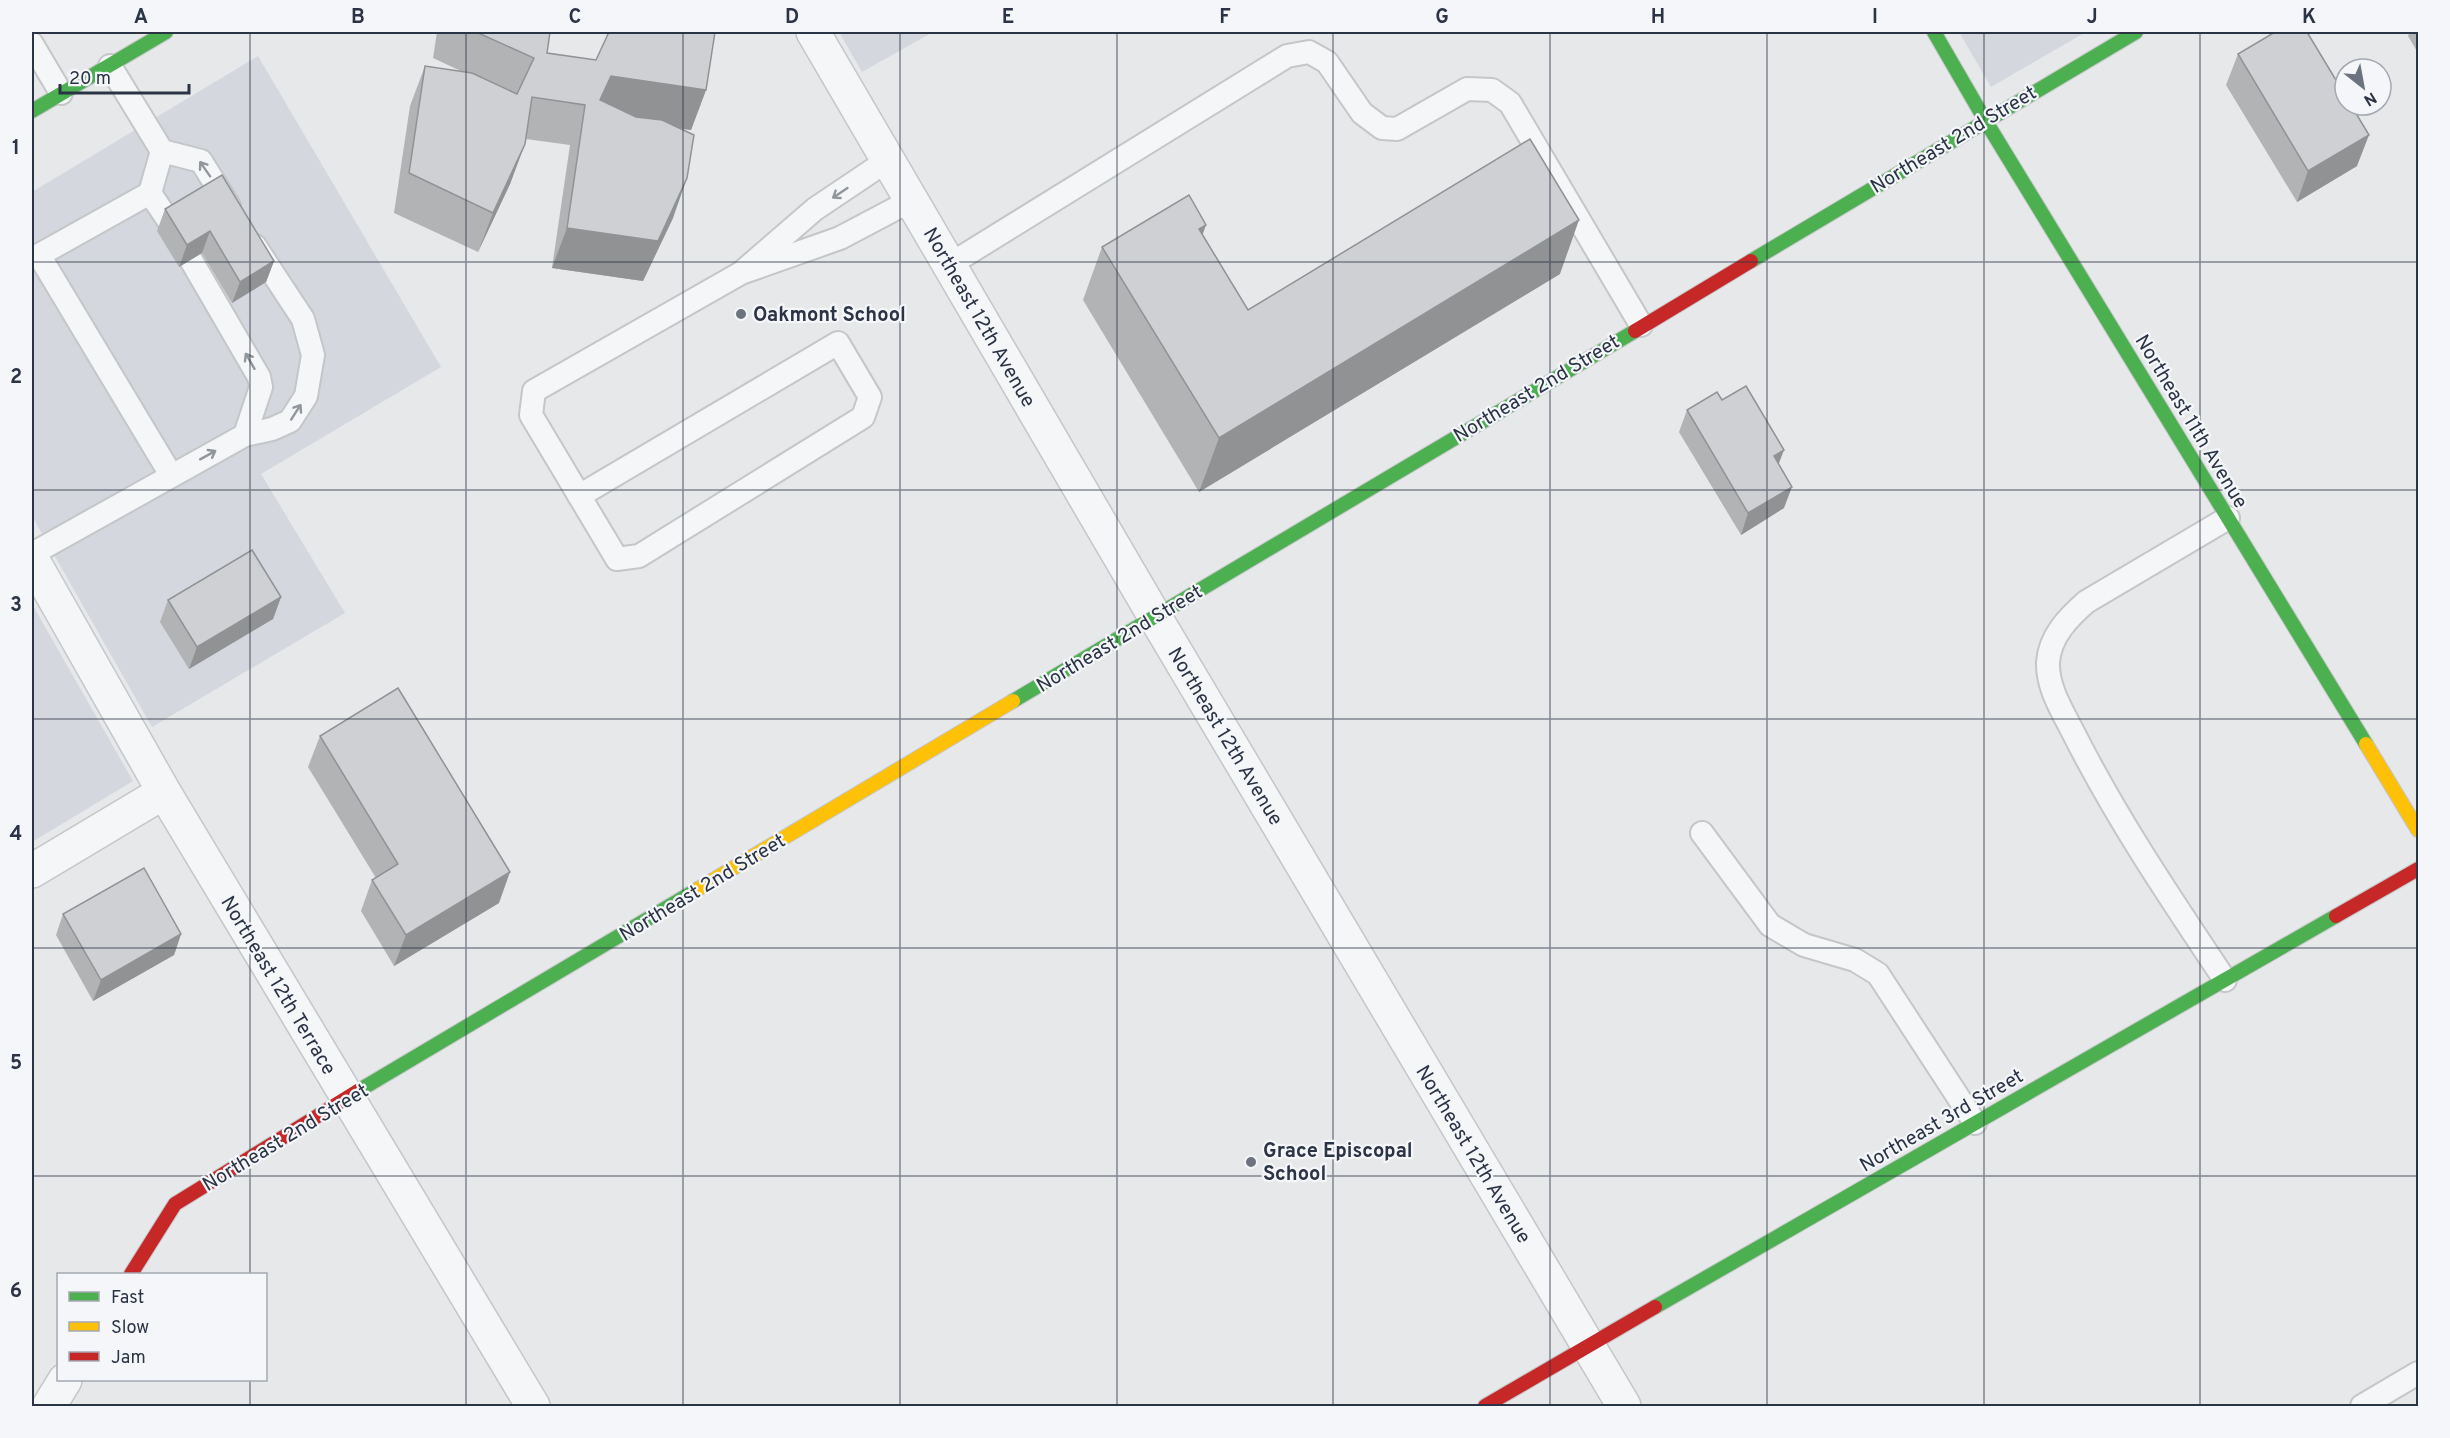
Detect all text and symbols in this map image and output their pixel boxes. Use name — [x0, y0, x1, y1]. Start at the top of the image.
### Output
text: A — [134, 5, 148, 31]
text: B — [351, 5, 365, 31]
text: C — [569, 5, 581, 31]
text: D — [785, 5, 799, 31]
text: E — [1002, 5, 1014, 31]
text: F — [1219, 5, 1231, 31]
text: G — [1435, 5, 1449, 31]
text: H — [1651, 5, 1665, 31]
text: I — [1872, 5, 1878, 31]
text: J — [2086, 5, 2098, 31]
text: K — [2302, 5, 2316, 31]
scale bar — [60, 57, 189, 95]
north arrow — [2333, 57, 2393, 117]
text: 20 m — [69, 68, 111, 91]
street label: Northeast 2nd Street — [1866, 81, 2042, 201]
text: N — [2360, 87, 2380, 110]
text: 1 — [12, 136, 20, 162]
one-way arrow — [199, 162, 211, 178]
one-way arrow — [832, 187, 848, 199]
street label: Northeast 12th Avenue — [916, 223, 1040, 413]
place label: Oakmont School — [753, 303, 906, 329]
marker: Oakmont School — [734, 307, 748, 321]
street label: Northeast 2nd Street — [1449, 330, 1625, 450]
street label: Northeast 11th Avenue — [2128, 330, 2253, 514]
one-way arrow — [243, 353, 255, 370]
text: 2 — [10, 365, 22, 391]
one-way arrow — [290, 404, 302, 421]
one-way arrow — [199, 449, 216, 461]
street label: Northeast 2nd Street — [1032, 580, 1208, 700]
text: 3 — [10, 593, 22, 619]
street label: Northeast 12th Avenue — [1161, 643, 1288, 831]
text: 4 — [10, 822, 22, 848]
street label: Northeast 2nd Street — [615, 829, 791, 949]
street label: Northeast 12th Terrace — [214, 892, 341, 1080]
text: 5 — [10, 1051, 22, 1077]
street label: Northeast 12th Avenue — [1409, 1061, 1536, 1249]
street label: Northeast 3rd Street — [1855, 1064, 2029, 1179]
street label: Northeast 2nd Street — [198, 1079, 374, 1199]
place label: Grace Episcopal School — [1263, 1139, 1413, 1188]
marker: Grace Episcopal School — [1244, 1155, 1258, 1169]
legend — [57, 1273, 267, 1381]
text: 6 — [10, 1279, 22, 1305]
text: Fast — [111, 1287, 144, 1310]
text: Slow — [111, 1317, 149, 1340]
text: Jam — [111, 1347, 146, 1370]

